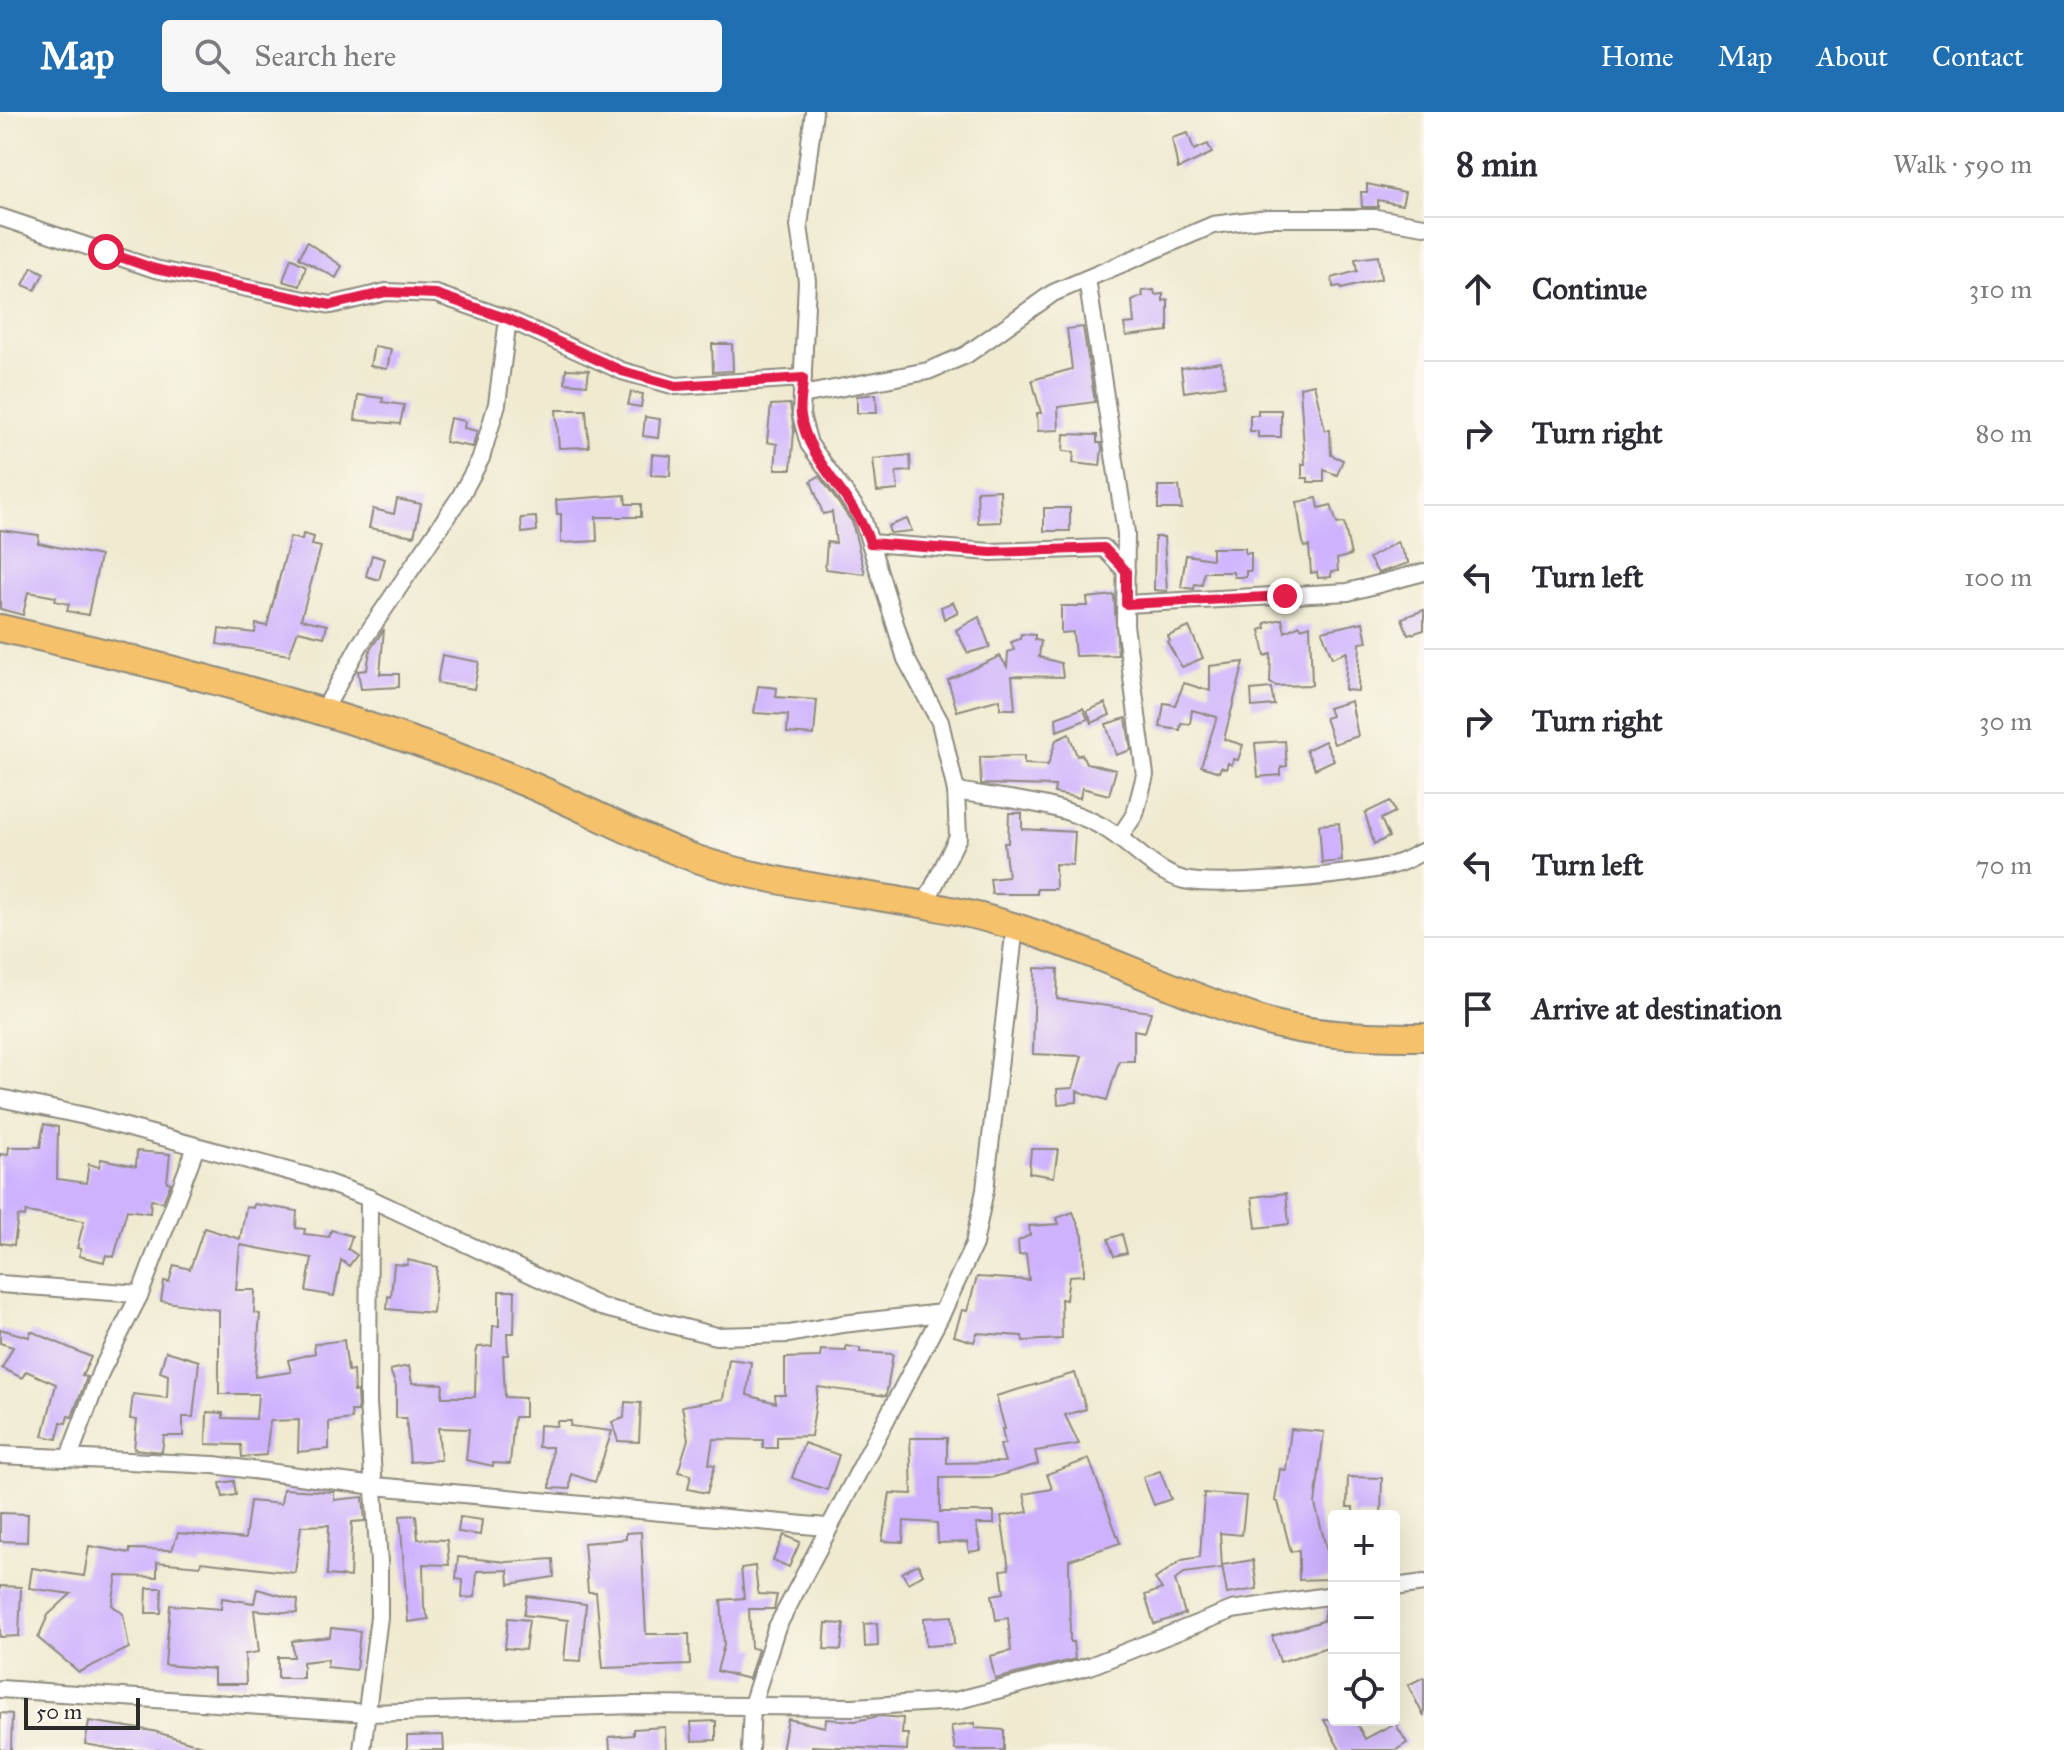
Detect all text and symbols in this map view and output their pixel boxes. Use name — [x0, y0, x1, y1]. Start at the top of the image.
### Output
search box — [162, 20, 722, 92]
text: Map — [40, 33, 114, 79]
icon: search — [190, 34, 234, 78]
text: Search here — [254, 38, 396, 74]
text: Home — [1601, 39, 1674, 74]
text: Map — [1718, 39, 1772, 74]
text: About — [1816, 39, 1888, 74]
text: Contact — [1932, 39, 2024, 74]
text: 8 min — [1456, 144, 1538, 185]
text: Walk · 590 m — [1893, 148, 2032, 180]
route start — [88, 234, 124, 270]
icon: ahead — [1456, 267, 1500, 311]
text: Continue — [1532, 271, 1647, 307]
text: 310 m — [1969, 273, 2032, 305]
icon: right — [1456, 411, 1500, 455]
text: Turn right — [1532, 415, 1663, 451]
text: 80 m — [1976, 417, 2032, 449]
icon: left — [1456, 555, 1500, 599]
text: Turn left — [1532, 559, 1643, 595]
text: 100 m — [1964, 561, 2032, 593]
route end — [1267, 578, 1303, 614]
icon: right — [1456, 699, 1500, 743]
text: Turn right — [1532, 703, 1663, 739]
text: 30 m — [1979, 705, 2032, 737]
icon: left — [1456, 843, 1500, 887]
text: Turn left — [1532, 847, 1643, 883]
text: 70 m — [1976, 849, 2032, 881]
icon: arrive — [1456, 987, 1500, 1031]
text: Arrive at destination — [1532, 991, 1782, 1027]
map controls — [1328, 1510, 1400, 1726]
button: + — [1328, 1510, 1400, 1582]
button: − — [1328, 1582, 1400, 1654]
button: locate — [1328, 1654, 1400, 1726]
scale bar — [24, 1694, 140, 1730]
text: 50 m — [36, 1698, 82, 1725]

